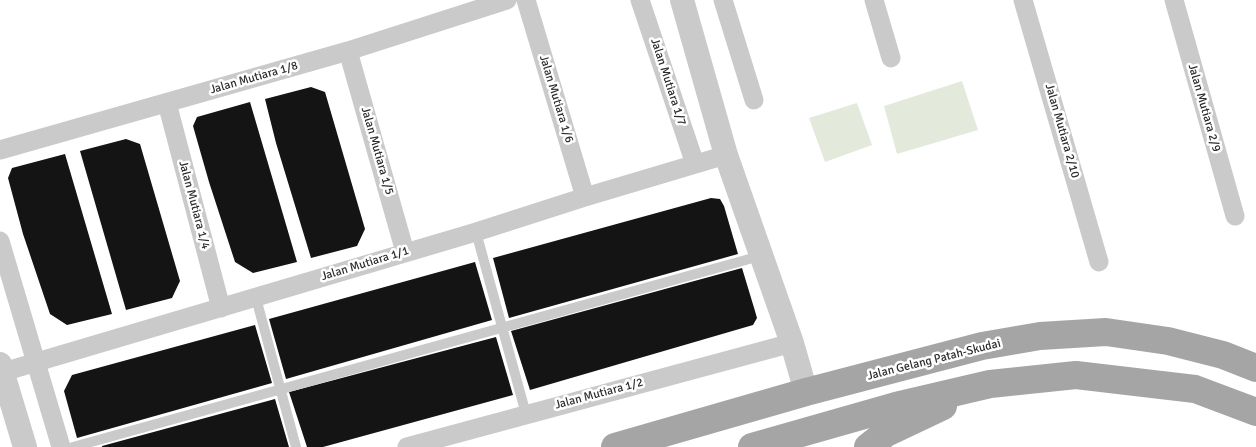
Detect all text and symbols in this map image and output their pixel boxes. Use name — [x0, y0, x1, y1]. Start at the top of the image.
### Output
street label: Jalan Mutiara 1/7 — [647, 37, 689, 127]
street label: Jalan Mutiara 1/6 — [536, 53, 576, 145]
street label: Jalan Mutiara 1/8 — [208, 59, 300, 97]
street label: Jalan Mutiara 2/9 — [1185, 62, 1223, 154]
street label: Jalan Mutiara 2/10 — [1042, 82, 1082, 180]
street label: Jalan Mutiara 1/5 — [358, 105, 396, 197]
street label: Jalan Mutiara 1/4 — [175, 159, 213, 251]
street label: Jalan Mutiara 1/1 — [319, 244, 411, 284]
street label: Jalan Gelang Patah-Skudai — [866, 336, 1002, 384]
street label: Jalan Mutiara 1/2 — [553, 375, 645, 413]

